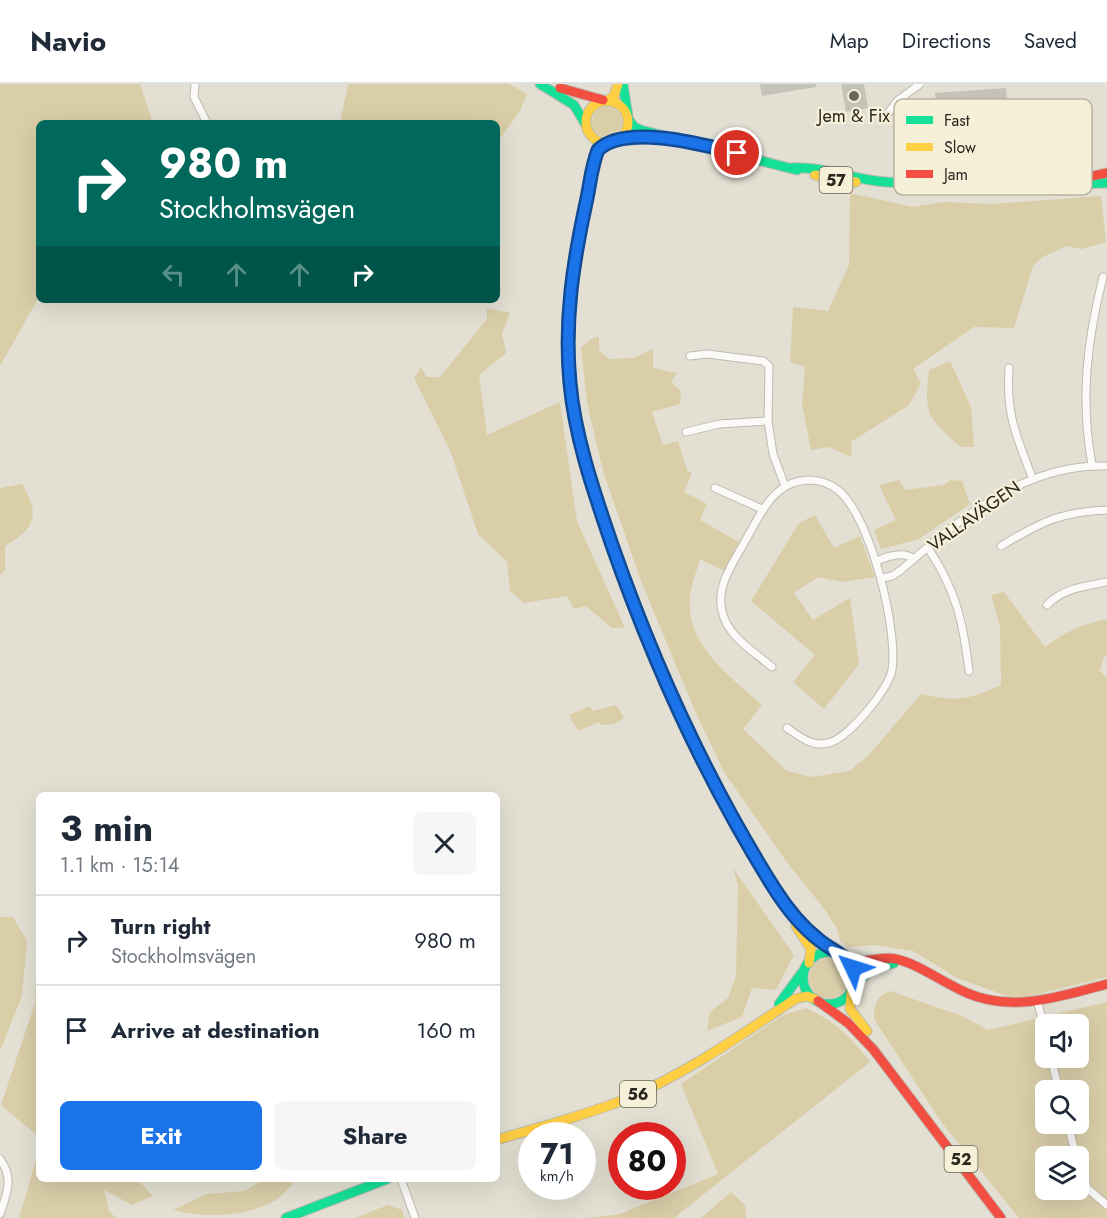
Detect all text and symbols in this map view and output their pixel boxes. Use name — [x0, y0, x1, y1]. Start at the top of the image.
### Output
text: Navio — [30, 21, 106, 62]
text: Map — [830, 26, 869, 56]
text: Directions — [902, 26, 991, 56]
text: Saved — [1024, 26, 1077, 56]
marker: Jem & Fix — [847, 89, 861, 103]
legend — [894, 99, 1092, 195]
place label: Jem & Fix — [816, 103, 890, 129]
text: Fast — [944, 109, 970, 132]
pin — [711, 127, 762, 178]
text: 980 m — [159, 133, 288, 194]
icon: arrive — [720, 136, 753, 169]
text: Slow — [944, 136, 976, 159]
icon: right — [60, 144, 138, 222]
text: Jam — [942, 163, 968, 186]
road number: 57 — [820, 167, 852, 193]
text: Stockholmsvägen — [159, 189, 355, 228]
icon: left — [157, 258, 190, 291]
icon: ahead — [220, 258, 253, 291]
icon: ahead — [283, 258, 316, 291]
icon: right — [346, 258, 379, 291]
street label: VALLAVÄGEN — [922, 474, 1026, 558]
text: 3 min — [60, 802, 153, 854]
button: close — [413, 812, 476, 875]
text: 1.1 km · 15:14 — [60, 851, 179, 880]
text: Turn right — [111, 910, 211, 942]
icon: right — [60, 924, 93, 957]
text: 980 m — [414, 924, 476, 956]
position arrow — [821, 936, 885, 1000]
text: Stockholmsvägen — [111, 942, 256, 971]
icon: arrive — [60, 1014, 93, 1047]
text: Arrive at destination — [111, 1014, 320, 1046]
text: 160 m — [416, 1014, 476, 1046]
map controls — [1035, 1014, 1089, 1200]
button: sound — [1035, 1014, 1089, 1068]
button: search — [1035, 1080, 1089, 1134]
road number: 56 — [620, 1081, 656, 1107]
button: Exit — [60, 1101, 262, 1170]
button: Share — [274, 1101, 476, 1170]
speed limit sign: 80 — [608, 1122, 686, 1200]
text: 71 — [540, 1132, 574, 1175]
road number: 52 — [944, 1146, 978, 1172]
button: layers — [1035, 1146, 1089, 1200]
text: km/h — [540, 1165, 574, 1187]

